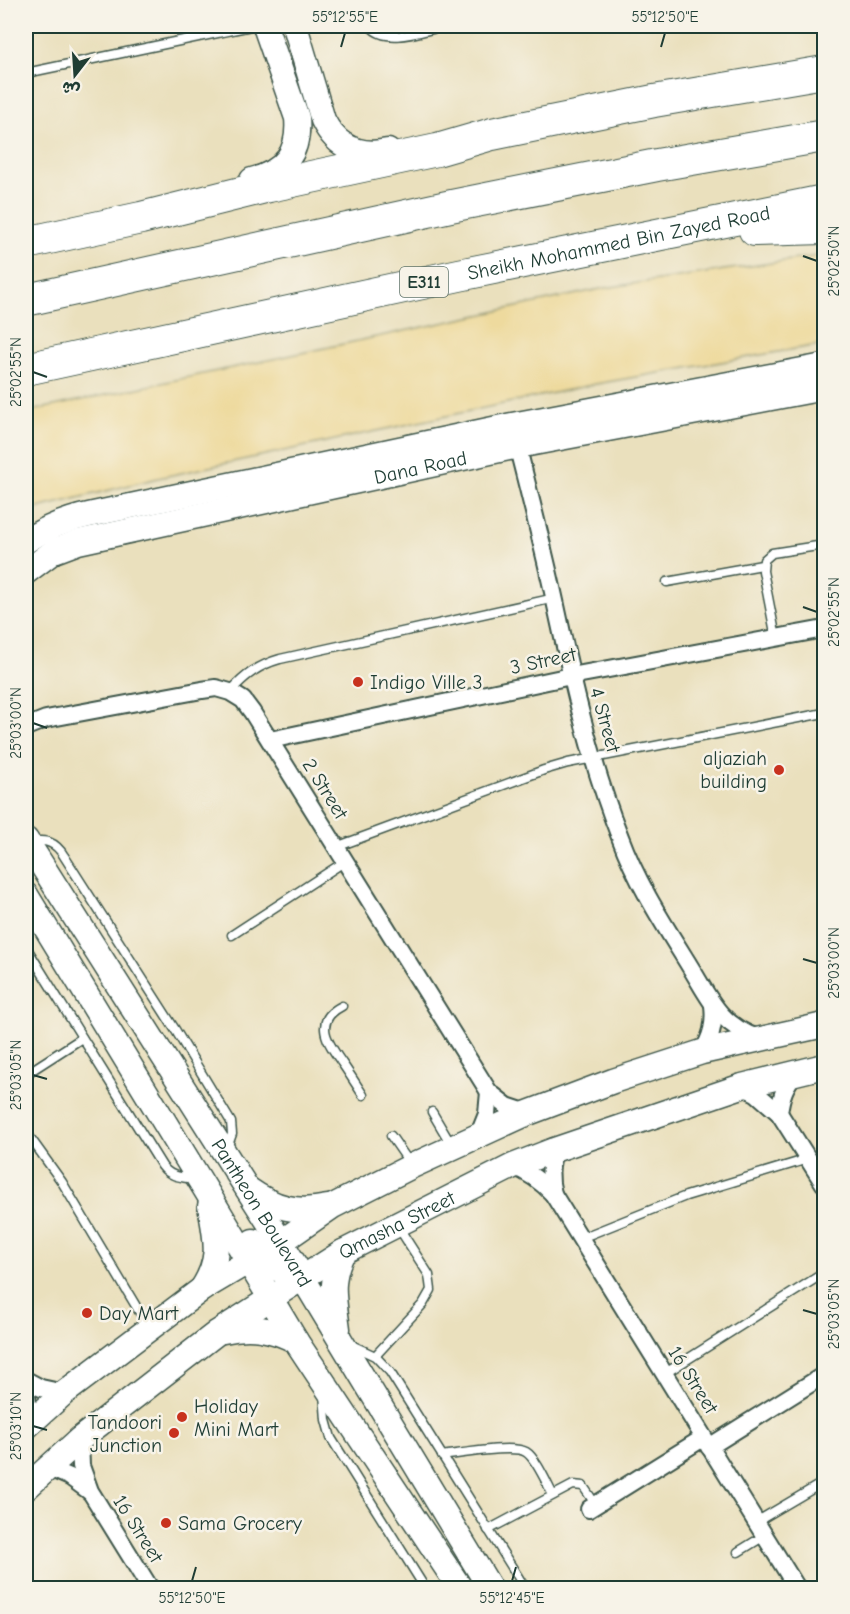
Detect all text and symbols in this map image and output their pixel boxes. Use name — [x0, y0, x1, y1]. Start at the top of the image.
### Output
text: 55°12'55"E — [312, 8, 378, 26]
text: 55°12'50"E — [631, 8, 699, 26]
north arrow — [45, 45, 105, 105]
text: ش — [60, 77, 82, 100]
street label: Sheikh Mohammed Bin Zayed Road — [465, 201, 772, 285]
text: 25°02'50"N — [825, 226, 843, 296]
road number: E311 — [400, 267, 448, 297]
text: 25°02'55"N — [7, 337, 25, 407]
street label: Dana Road — [372, 446, 469, 489]
text: 25°02'55"N — [825, 577, 843, 647]
street label: 3 Street — [508, 643, 579, 679]
place label: Indigo Ville 3 — [370, 671, 483, 694]
marker: Indigo Ville 3 — [351, 675, 365, 689]
street label: 4 Street — [585, 685, 626, 756]
text: 25°03'00"N — [7, 687, 25, 759]
place label: aljaziah building — [700, 747, 767, 793]
street label: 2 Street — [297, 754, 353, 825]
marker: aljaziah building — [772, 763, 786, 777]
text: 25°03'00"N — [825, 927, 843, 999]
text: 25°03'05"N — [7, 1040, 25, 1110]
street label: Pantheon Boulevard — [207, 1134, 317, 1291]
street label: Qmasha Street — [335, 1185, 460, 1264]
text: 25°03'05"N — [825, 1279, 843, 1349]
place label: Day Mart — [99, 1302, 180, 1325]
marker: Day Mart — [80, 1306, 94, 1320]
street label: 16 Street — [663, 1342, 723, 1419]
text: 25°03'10"N — [7, 1392, 25, 1460]
place label: Holiday Mini Mart — [194, 1395, 280, 1441]
marker: Holiday Mini Mart — [175, 1410, 189, 1424]
place label: Tandoori Junction — [88, 1411, 162, 1457]
marker: Tandoori Junction — [167, 1426, 181, 1440]
street label: 16 Street — [108, 1491, 168, 1568]
place label: Sama Grocery — [178, 1512, 302, 1535]
marker: Sama Grocery — [159, 1516, 173, 1530]
text: 55°12'50"E — [158, 1589, 226, 1607]
text: 55°12'45"E — [479, 1589, 545, 1607]

